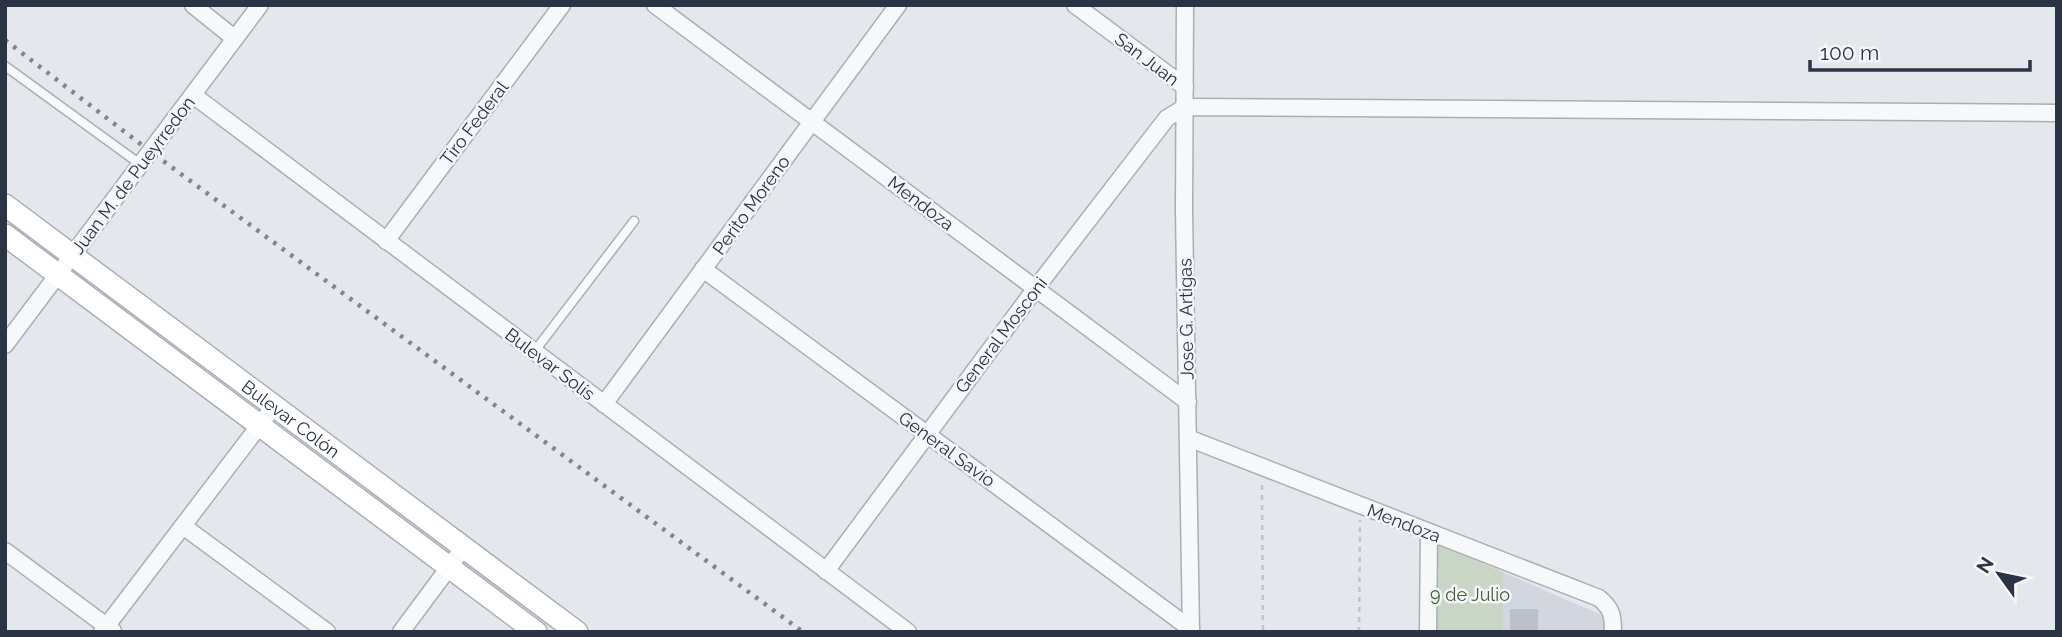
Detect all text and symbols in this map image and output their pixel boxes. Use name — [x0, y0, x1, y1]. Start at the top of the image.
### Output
street label: San Juan — [1111, 28, 1183, 90]
scale bar — [1810, 28, 2030, 72]
text: 100 m — [1820, 40, 1879, 65]
street label: Tiro Federal — [436, 77, 512, 169]
street label: Juan M. de Pueyrredon — [67, 92, 199, 258]
street label: Perito Moreno — [708, 151, 794, 259]
street label: Mendoza — [884, 171, 958, 235]
street label: Jose G. Artigas — [1174, 258, 1198, 380]
street label: General Mosconi — [951, 273, 1051, 397]
street label: Bulevar Solís — [501, 324, 599, 405]
street label: Bulevar Colón — [238, 375, 344, 462]
street label: General Savio — [895, 407, 1000, 491]
street label: Mendoza — [1364, 499, 1444, 547]
north arrow — [1964, 539, 2034, 609]
text: N — [1972, 553, 1998, 577]
park label: 9 de Julio — [1430, 584, 1510, 605]

